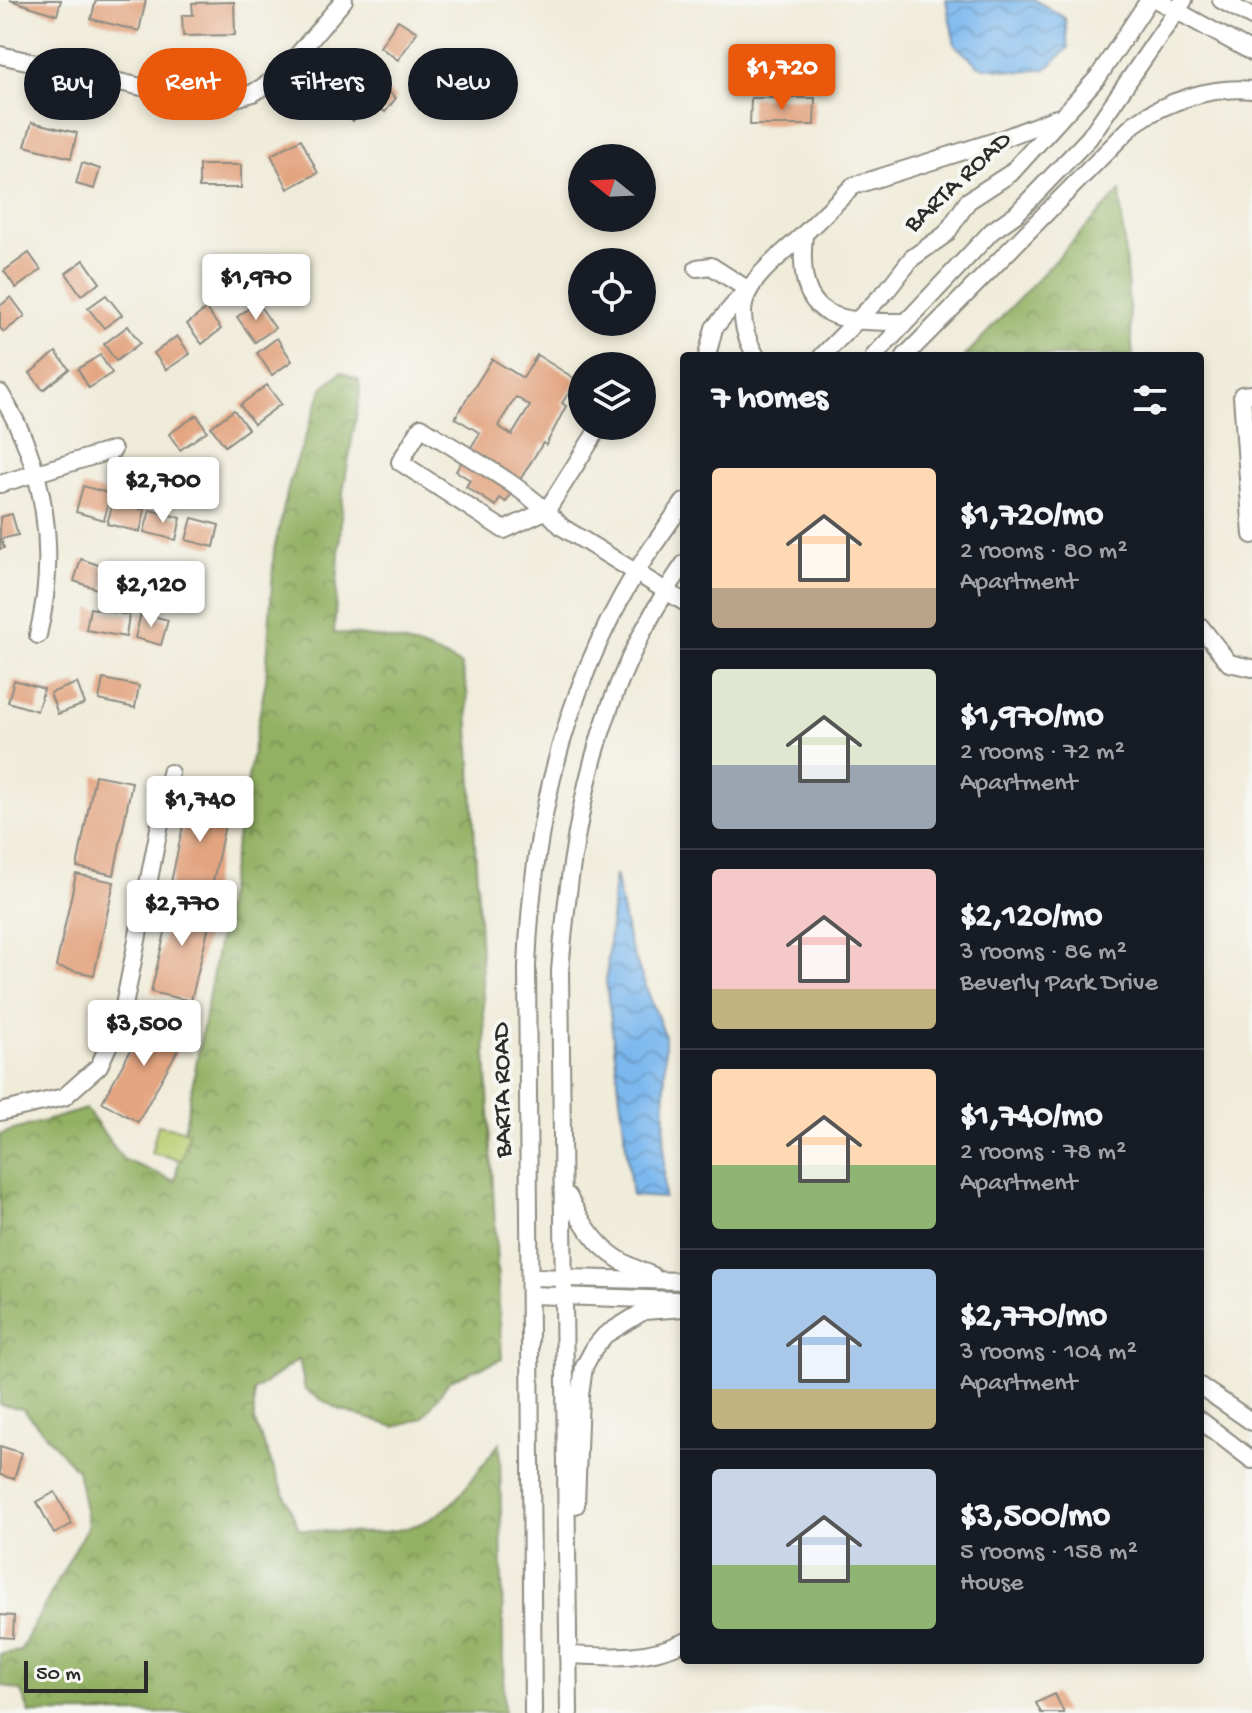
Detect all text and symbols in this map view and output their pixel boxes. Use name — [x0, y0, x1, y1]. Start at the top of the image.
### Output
pin: $1,720 — [717, 44, 847, 112]
chip: Buy — [24, 48, 121, 120]
chip: Rent — [137, 48, 247, 120]
chip: Filters — [263, 48, 392, 120]
chip: New — [408, 48, 518, 120]
text: $1,720 — [746, 54, 818, 85]
street label: BARTA ROAD — [898, 125, 1019, 241]
north arrow — [568, 144, 656, 232]
map controls — [568, 144, 656, 440]
button: locate — [568, 248, 656, 336]
pin: $1,970 — [191, 254, 321, 322]
text: $1,970 — [220, 264, 292, 295]
button: layers — [568, 352, 656, 440]
icon: filters — [1128, 378, 1172, 422]
text: 7 homes — [712, 380, 828, 420]
pin: $2,700 — [98, 457, 228, 525]
text: $2,700 — [125, 467, 201, 498]
text: $1,720/mo — [960, 497, 1103, 537]
icon: home — [776, 500, 872, 596]
text: 2 rooms · 80 m² — [960, 537, 1128, 568]
pin: $2,120 — [86, 561, 216, 629]
text: Apartment — [960, 568, 1077, 599]
text: $2,120 — [116, 571, 186, 602]
text: $1,970/mo — [960, 698, 1104, 738]
icon: home — [776, 701, 872, 797]
text: 2 rooms · 72 m² — [960, 738, 1125, 769]
text: Apartment — [960, 769, 1077, 800]
pin: $1,740 — [135, 776, 265, 844]
text: $1,740 — [165, 786, 235, 817]
pin: $2,770 — [117, 880, 247, 948]
text: $2,770 — [145, 890, 219, 921]
text: $2,120/mo — [960, 898, 1102, 938]
icon: home — [776, 901, 872, 997]
text: 3 rooms · 86 m² — [960, 938, 1127, 969]
text: Beverly Park Drive — [960, 969, 1158, 1000]
pin: $3,500 — [79, 1000, 209, 1068]
text: $3,500 — [106, 1010, 182, 1041]
street label: BARTA ROAD — [487, 1022, 521, 1159]
text: $1,740/mo — [960, 1098, 1103, 1138]
icon: home — [776, 1101, 872, 1197]
text: 2 rooms · 78 m² — [960, 1138, 1126, 1169]
text: Apartment — [960, 1169, 1077, 1200]
text: $2,770/mo — [960, 1298, 1107, 1338]
icon: home — [776, 1301, 872, 1397]
text: 3 rooms · 104 m² — [960, 1338, 1137, 1369]
text: Apartment — [960, 1369, 1077, 1400]
text: $3,500/mo — [960, 1498, 1110, 1538]
icon: home — [776, 1501, 872, 1597]
text: 5 rooms · 158 m² — [960, 1538, 1138, 1569]
text: House — [960, 1569, 1024, 1600]
scale bar — [24, 1657, 148, 1693]
text: 50 m — [36, 1662, 81, 1688]

